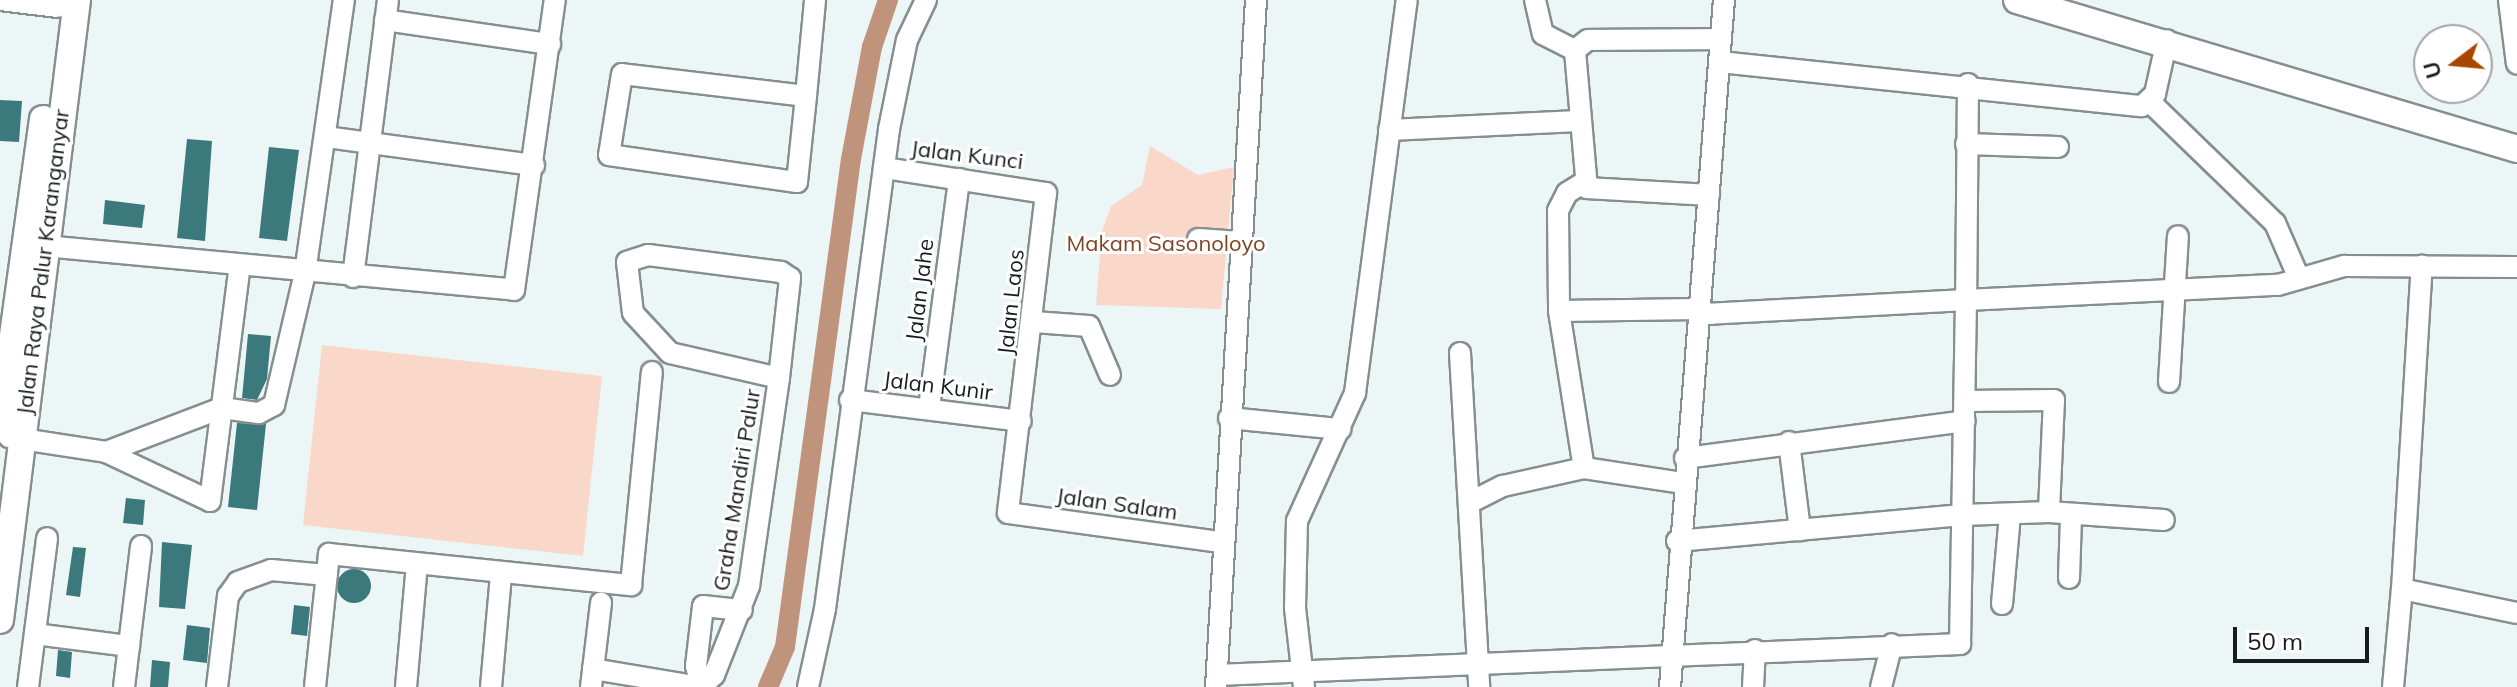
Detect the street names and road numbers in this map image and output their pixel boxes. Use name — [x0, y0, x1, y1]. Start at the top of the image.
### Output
street label: Jalan Raya Palur Karanganyar — [11, 108, 75, 416]
street label: Jalan Kunci — [909, 135, 1025, 175]
street label: Jalan Jahe — [901, 237, 939, 343]
street label: Jalan Laos — [992, 248, 1030, 356]
street label: Jalan Kunir — [882, 366, 994, 406]
street label: Graha Mandiri Palur — [708, 387, 766, 593]
street label: Jalan Salam — [1055, 482, 1179, 526]

